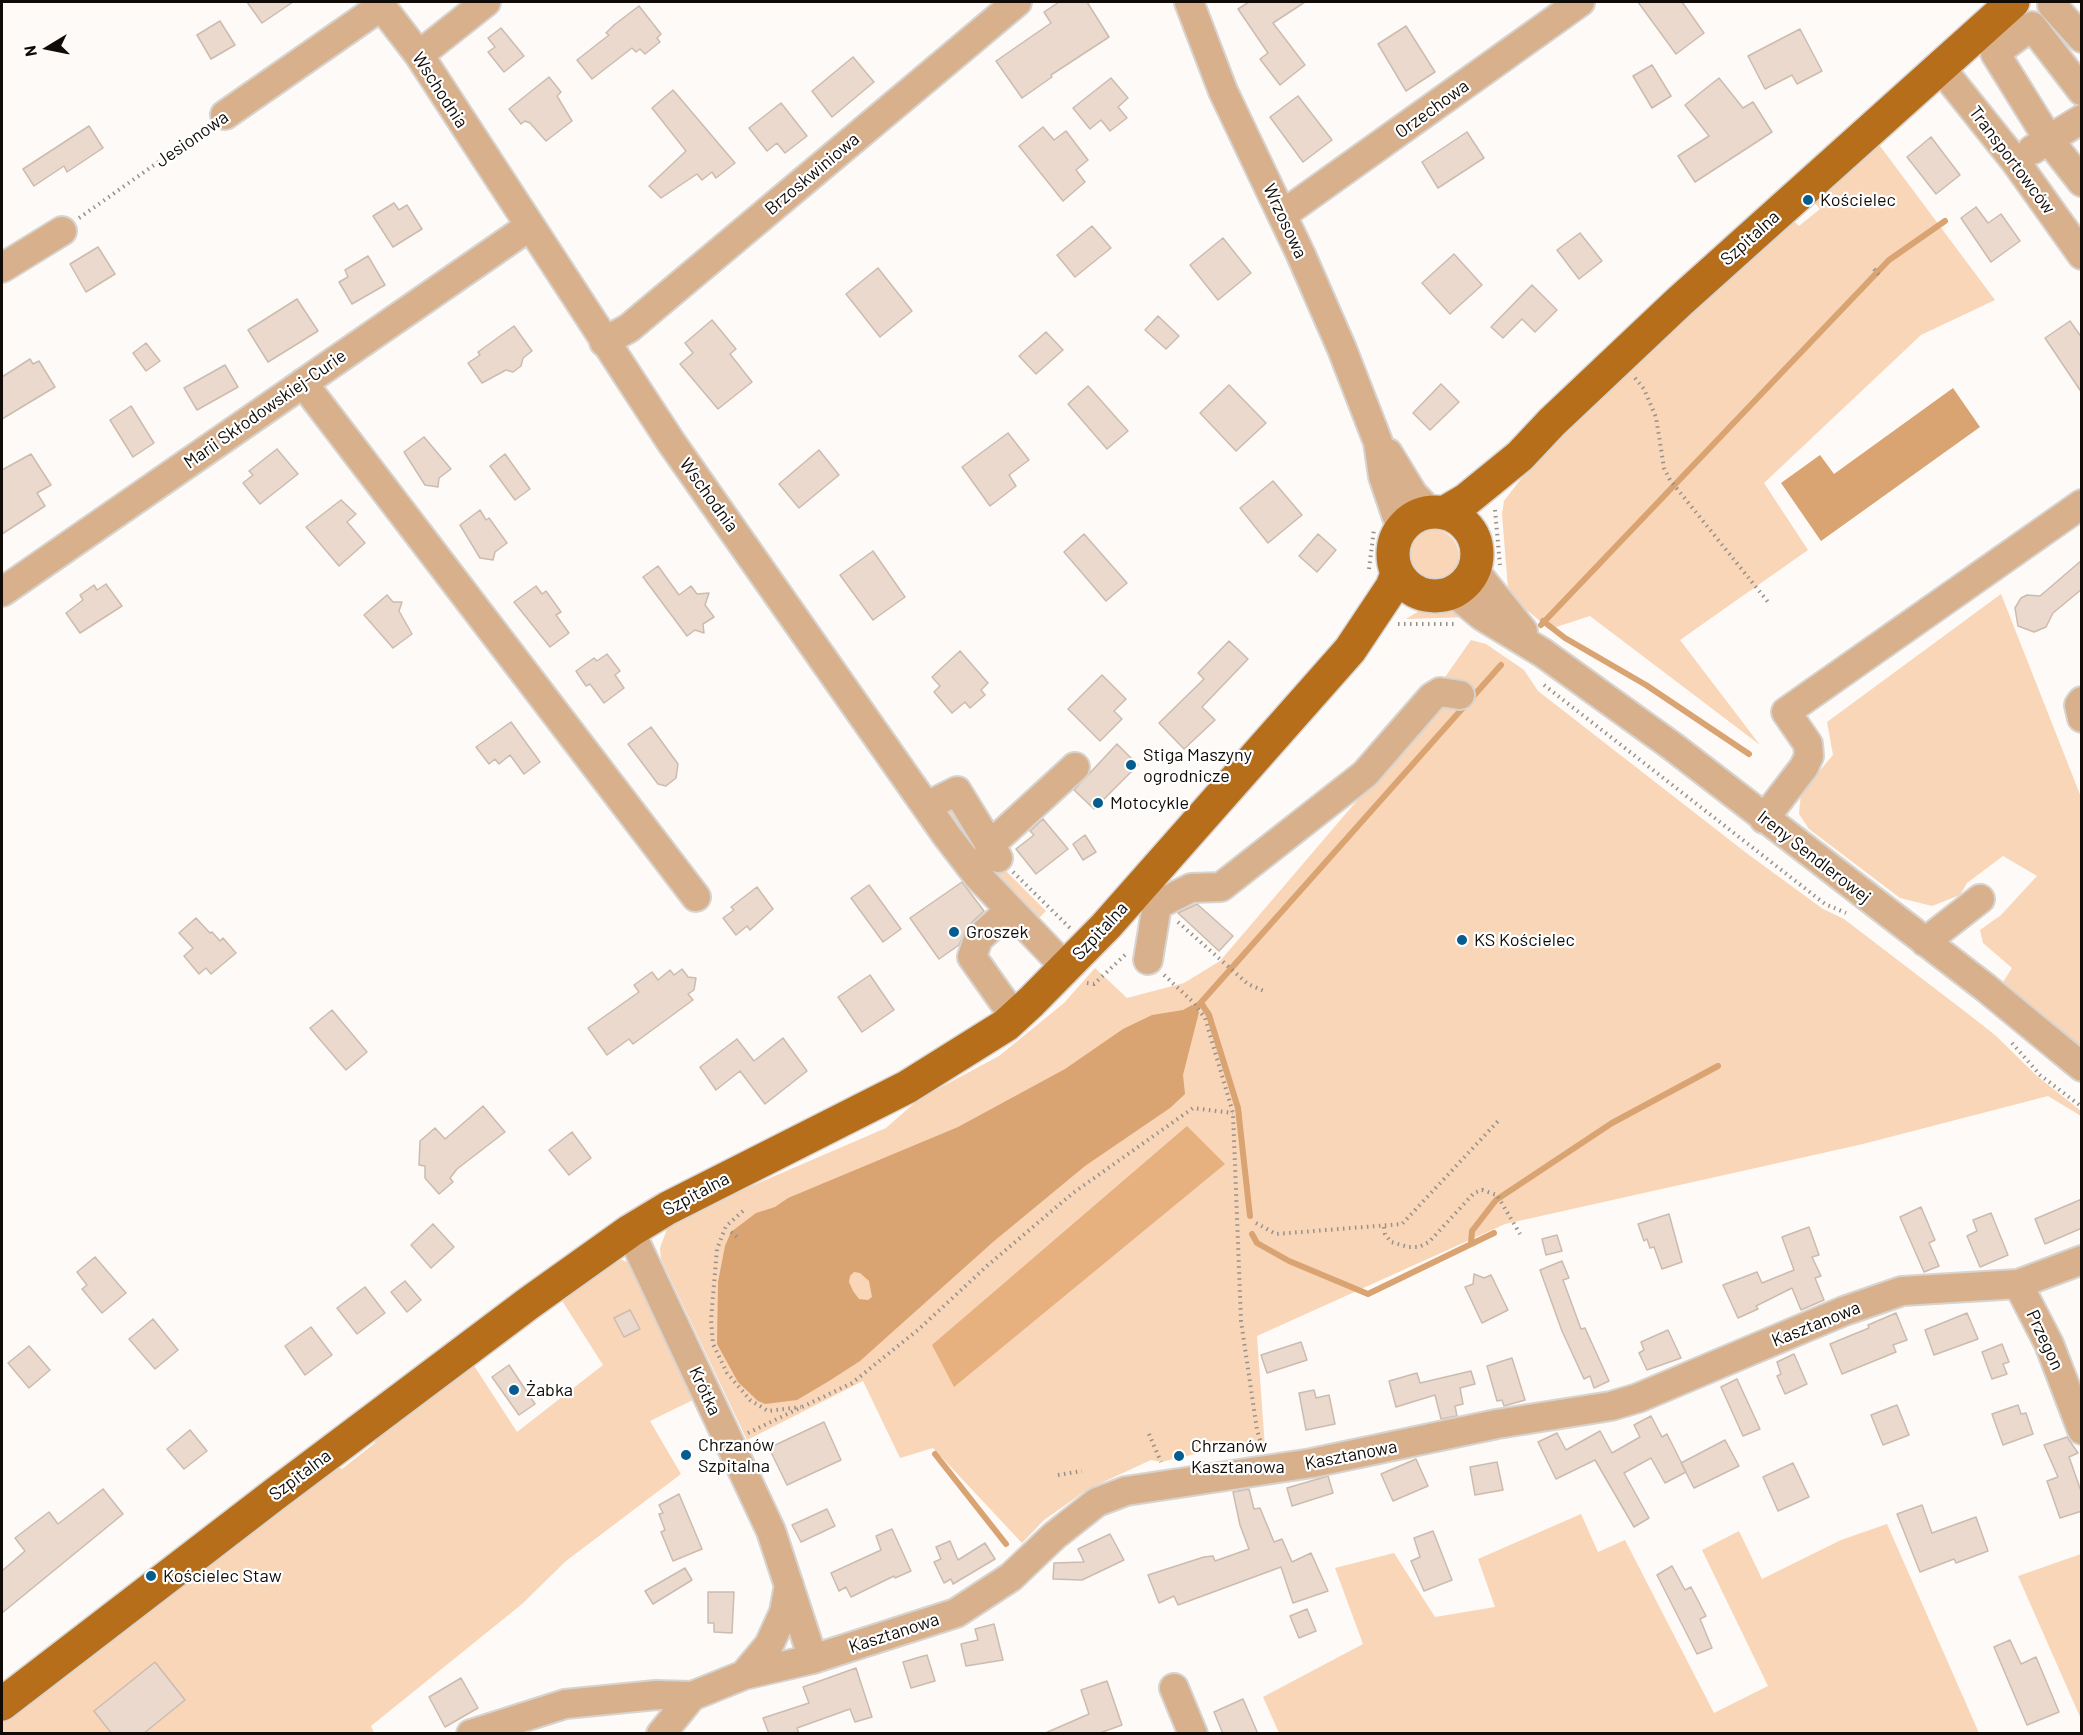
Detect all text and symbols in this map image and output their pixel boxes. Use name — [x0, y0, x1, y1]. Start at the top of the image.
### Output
north arrow — [18, 18, 78, 78]
text: N — [20, 44, 40, 58]
street label: Wschodnia — [407, 48, 473, 132]
street label: Orzechowa — [1391, 75, 1473, 143]
street label: Transportowców — [1964, 102, 2060, 218]
street label: Jesionowa — [151, 106, 233, 172]
street label: Brzoskwiniowa — [760, 128, 864, 220]
street label: Wrzosowa — [1258, 180, 1312, 262]
place label: Kościelec — [1820, 189, 1896, 211]
marker: Kościelec — [1801, 193, 1815, 207]
street label: Szpitalna — [1716, 206, 1784, 270]
street label: Marii Skłodowskiej-Curie — [180, 345, 350, 473]
street label: Wschodnia — [675, 454, 743, 536]
place label: Stiga Maszyny ogrodnicze — [1143, 744, 1252, 786]
marker: Stiga Maszyny ogrodnicze — [1124, 758, 1138, 772]
place label: Motocykle — [1110, 792, 1189, 814]
marker: Motocykle — [1091, 796, 1105, 810]
street label: Ireny Sendlerowej — [1753, 806, 1875, 908]
street label: Szpitalna — [1068, 897, 1132, 965]
place label: Groszek — [966, 921, 1029, 943]
marker: Groszek — [947, 925, 961, 939]
place label: KS Kościelec — [1474, 929, 1575, 951]
marker: KS Kościelec — [1455, 933, 1469, 947]
street label: Szpitalna — [659, 1168, 733, 1220]
street label: Kasztanowa — [1769, 1296, 1863, 1352]
street label: Przegon — [2022, 1306, 2068, 1374]
street label: Krótka — [684, 1363, 726, 1419]
place label: Żabka — [526, 1379, 573, 1401]
marker: Żabka — [507, 1383, 521, 1397]
place label: Chrzanów Szpitalna — [698, 1434, 774, 1476]
place label: Chrzanów Kasztanowa — [1191, 1435, 1285, 1478]
street label: Kasztanowa — [1303, 1435, 1399, 1475]
street label: Szpitalna — [265, 1445, 335, 1505]
marker: Chrzanów Szpitalna — [679, 1448, 693, 1462]
marker: Chrzanów Kasztanowa — [1172, 1449, 1186, 1463]
place label: Kościelec Staw — [163, 1565, 282, 1587]
marker: Kościelec Staw — [144, 1569, 158, 1583]
street label: Kasztanowa — [846, 1608, 942, 1658]

